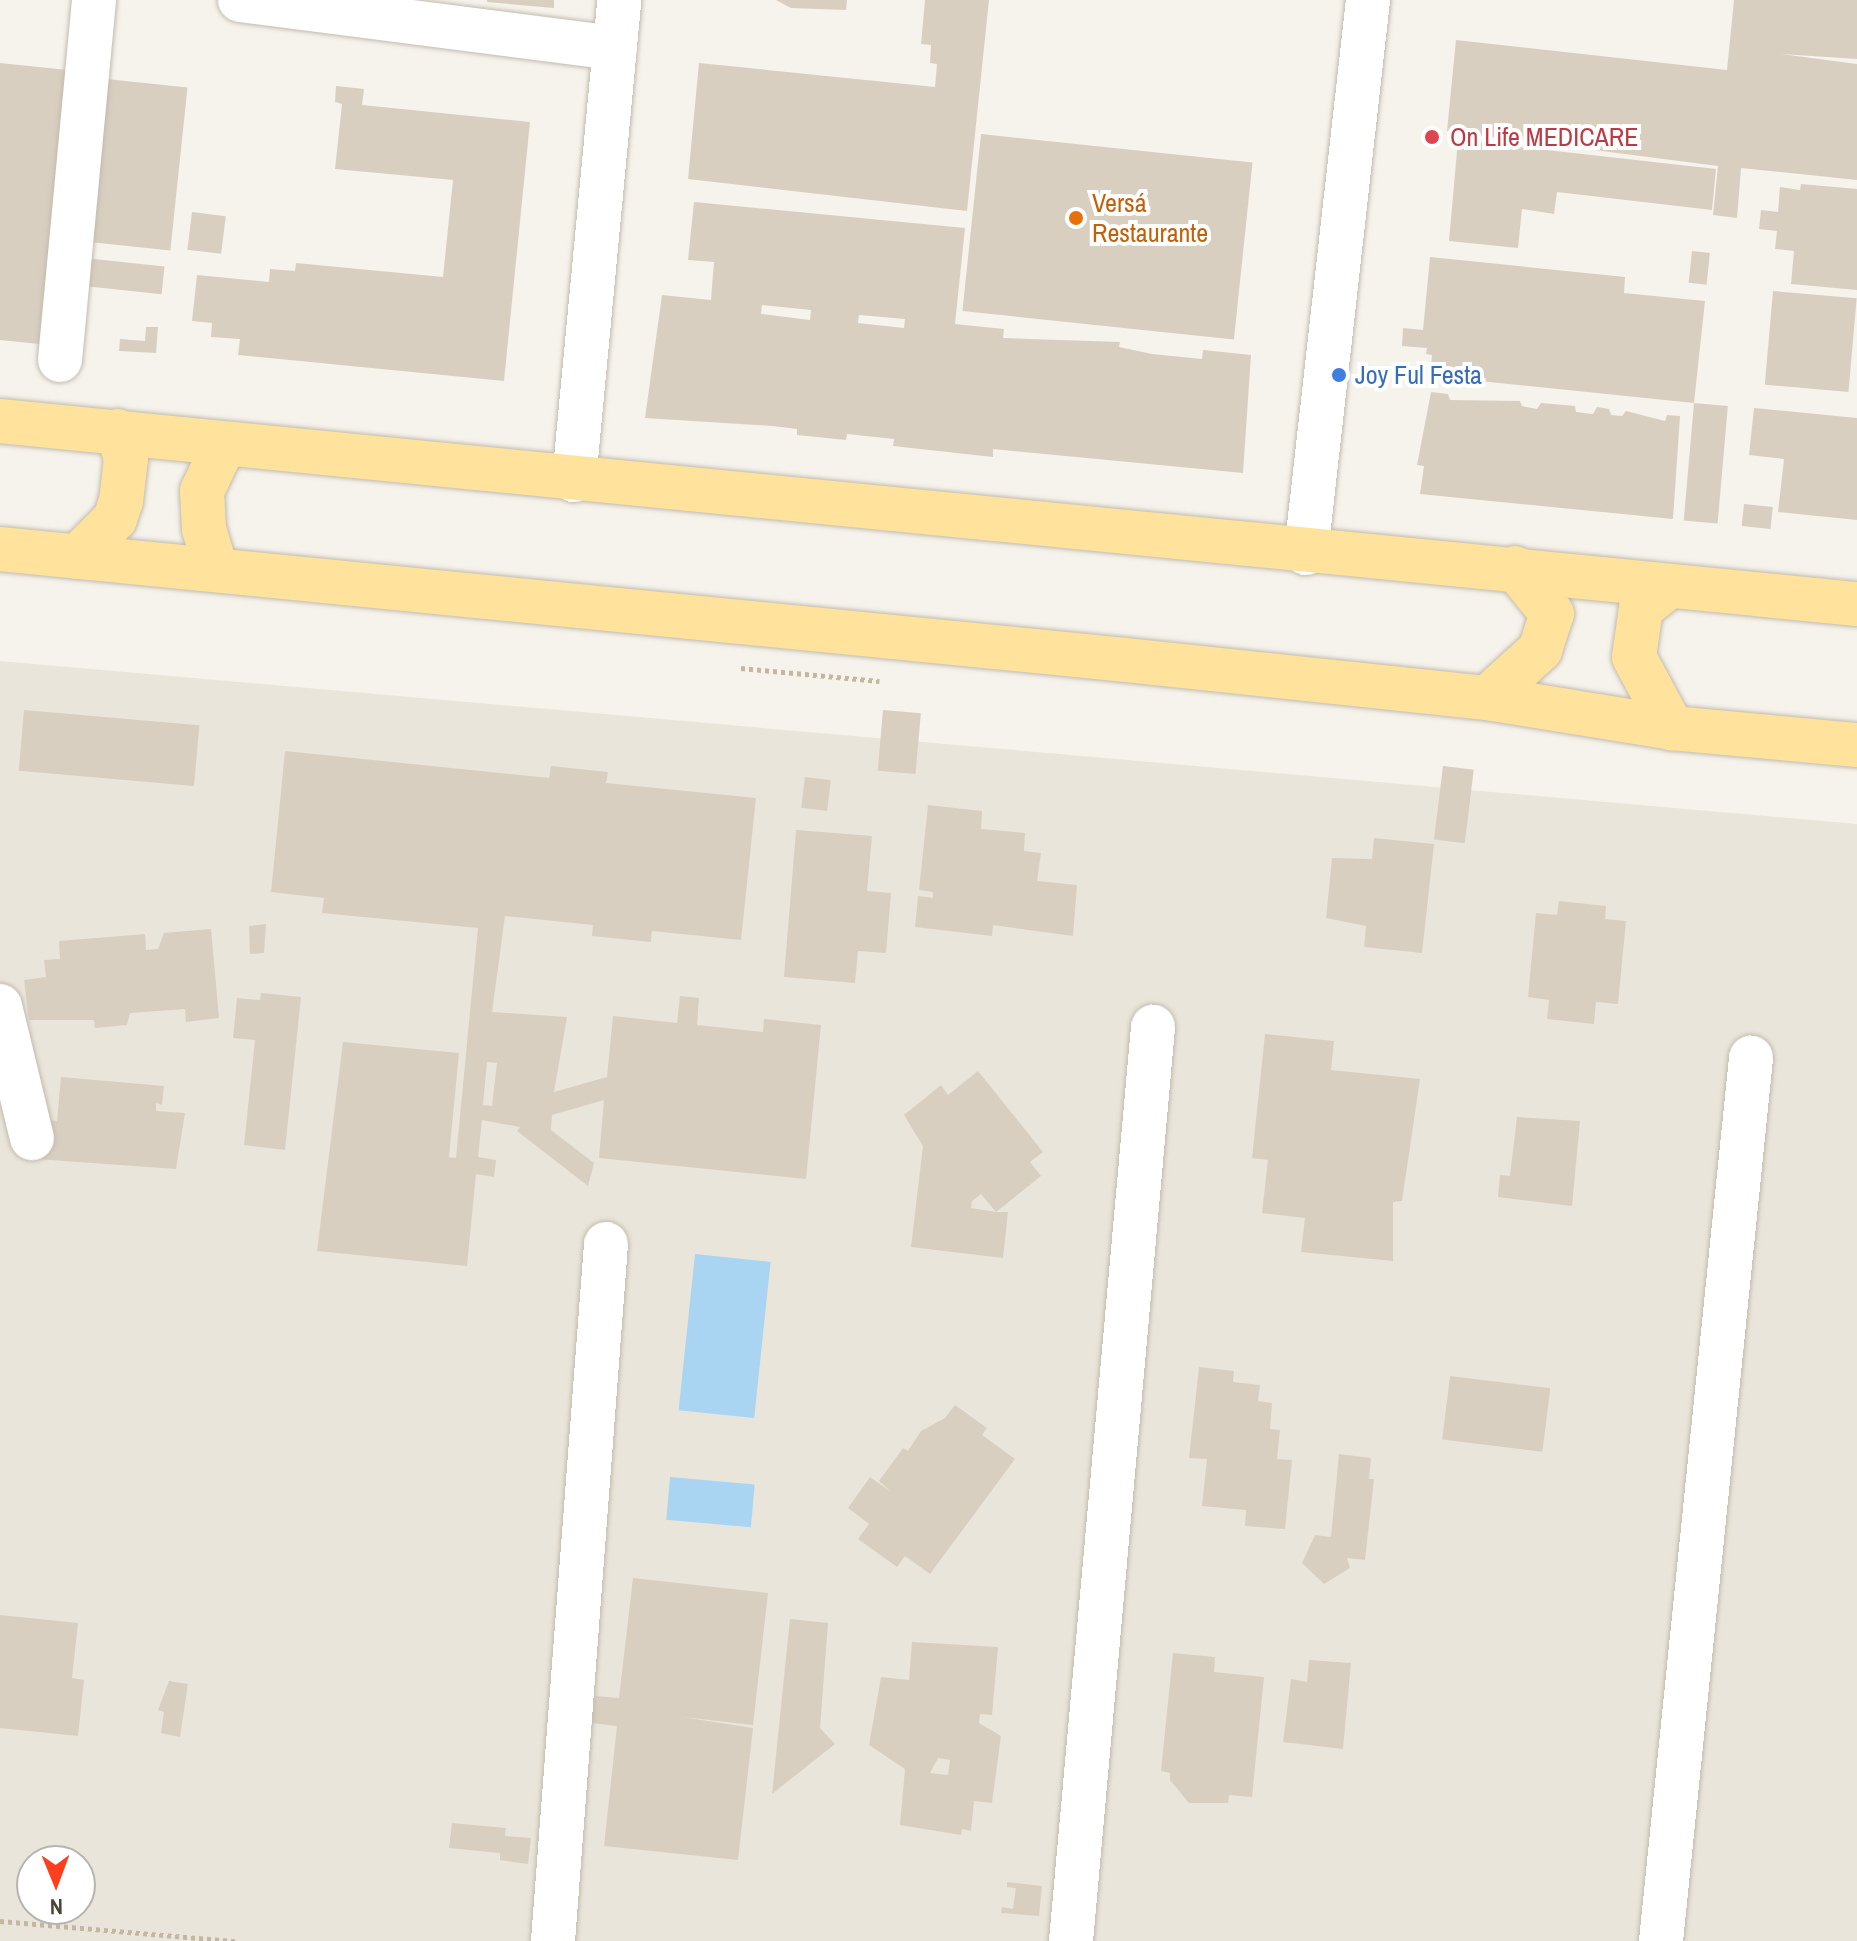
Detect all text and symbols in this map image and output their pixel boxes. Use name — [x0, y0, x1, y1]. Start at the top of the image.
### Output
place label: On Life MEDICARE — [1450, 121, 1638, 153]
marker: On Life MEDICARE — [1421, 126, 1443, 148]
place label: Versá Restaurante — [1092, 187, 1208, 248]
marker: Versá Restaurante — [1067, 209, 1085, 227]
place label: Joy Ful Festa — [1355, 359, 1482, 391]
marker: Joy Ful Festa — [1330, 366, 1348, 384]
north arrow — [16, 1845, 96, 1925]
text: N — [50, 1892, 63, 1922]

